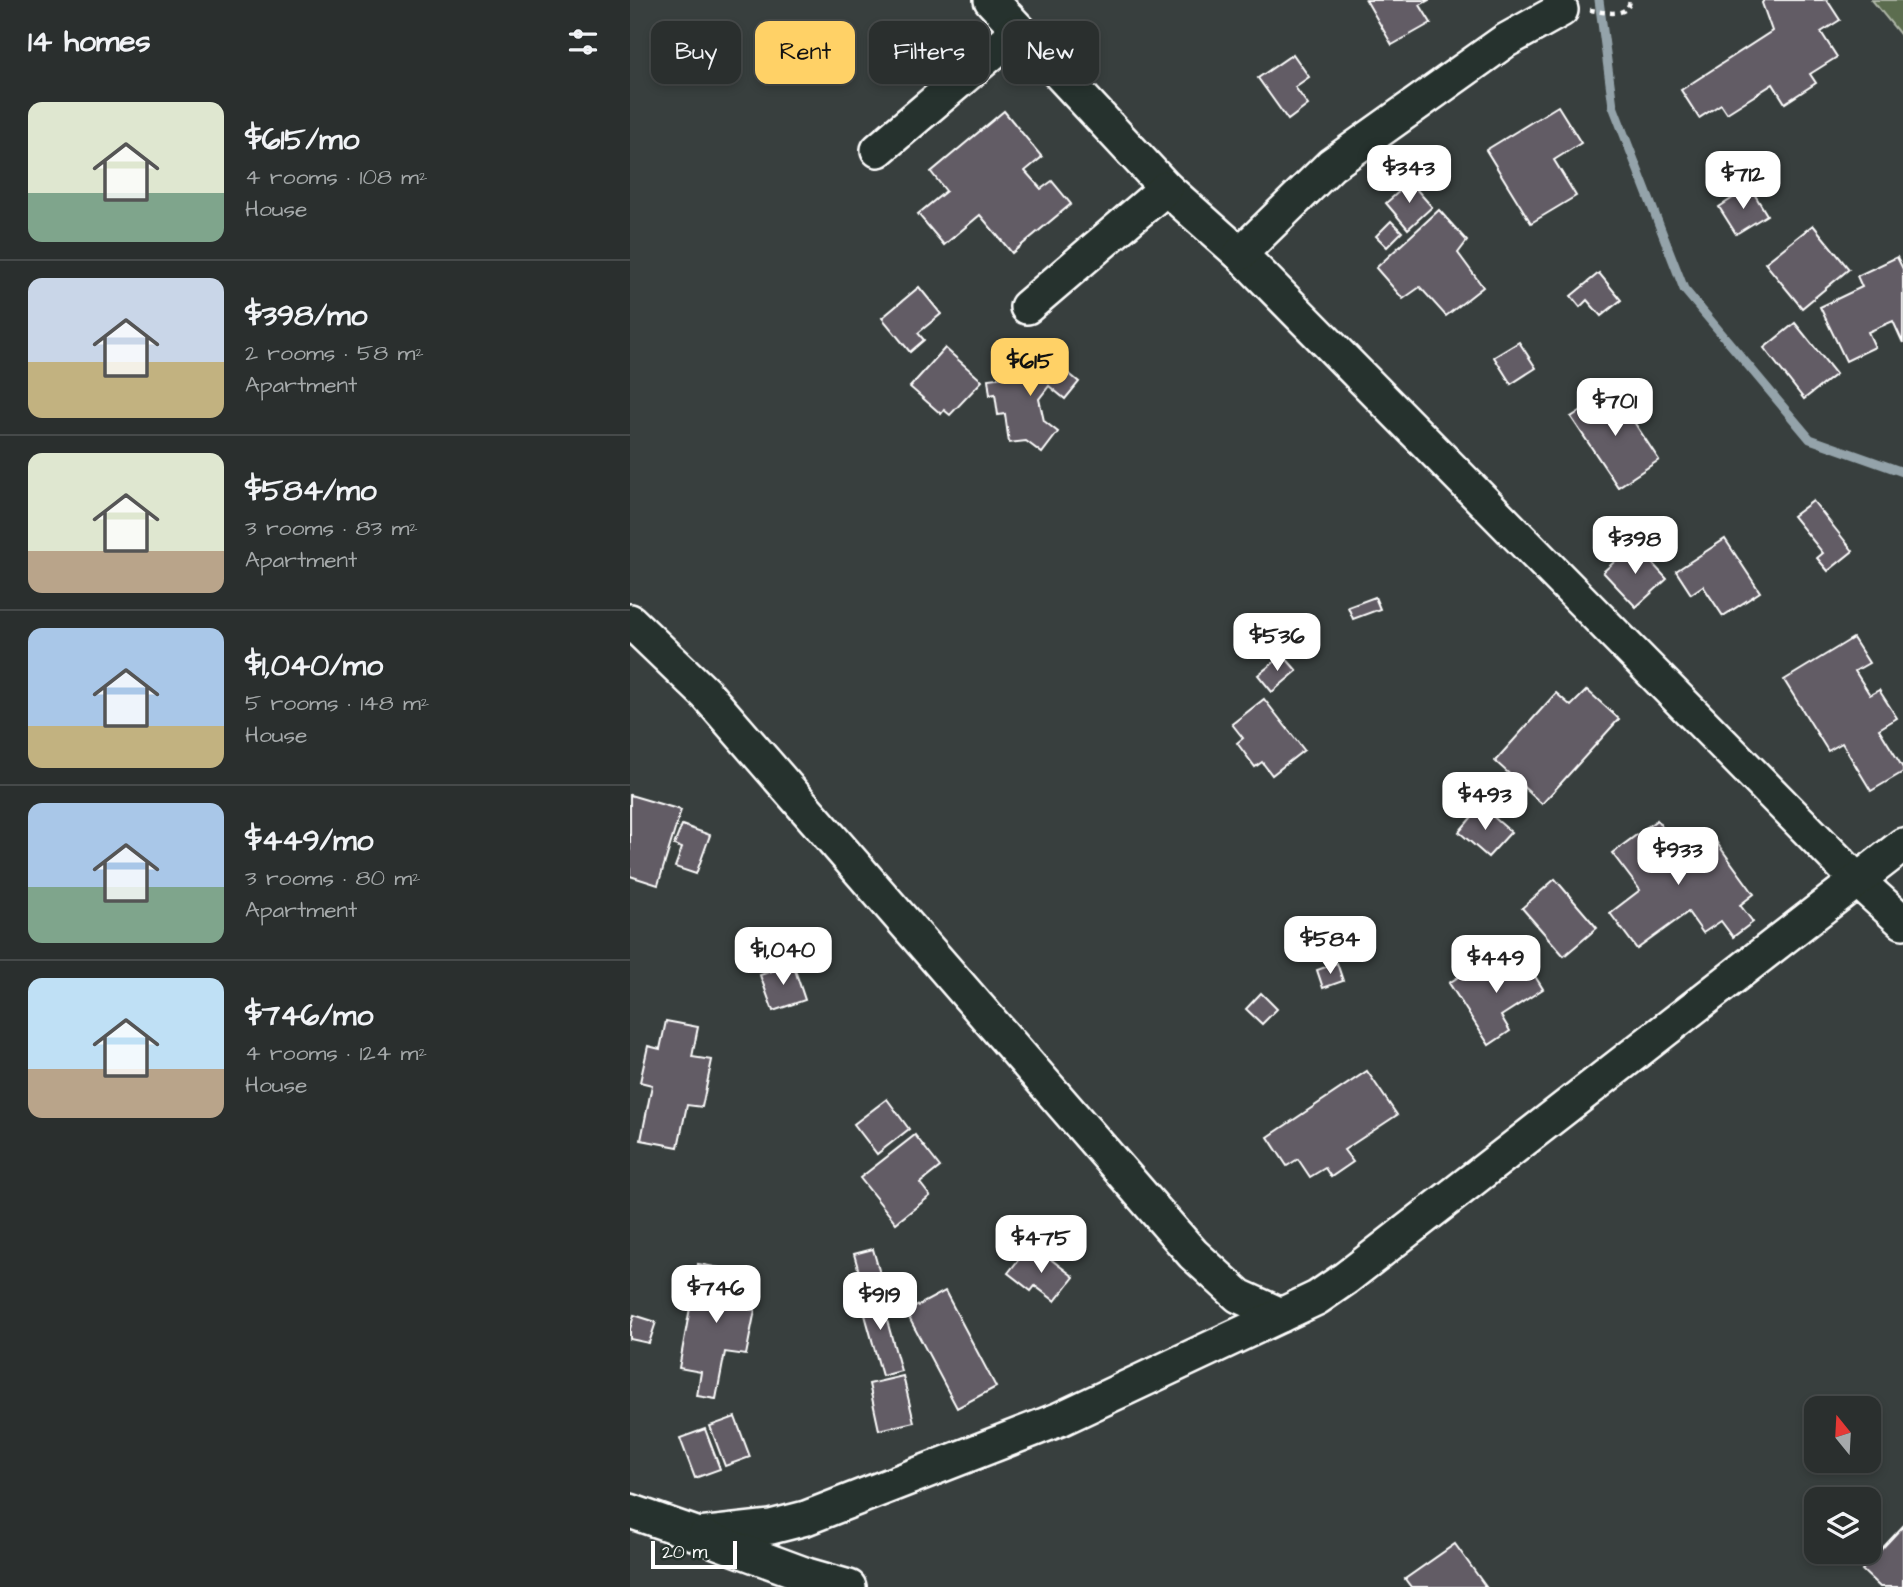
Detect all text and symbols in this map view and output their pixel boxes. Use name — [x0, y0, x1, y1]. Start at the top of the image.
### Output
text: 14 homes — [28, 21, 151, 63]
chip: Buy — [651, 21, 741, 84]
chip: Rent — [755, 21, 855, 84]
chip: Filters — [869, 21, 989, 84]
chip: New — [1003, 21, 1099, 84]
icon: filters — [564, 23, 602, 61]
text: $615/mo — [245, 119, 359, 161]
icon: home — [84, 130, 168, 214]
pin: $343 — [1368, 146, 1450, 205]
text: $343 — [1383, 152, 1435, 184]
pin: $712 — [1702, 152, 1784, 211]
text: $712 — [1721, 158, 1765, 190]
text: 4 rooms · 108 m² — [245, 161, 428, 193]
text: House — [245, 193, 308, 225]
text: $398/mo — [245, 295, 367, 337]
icon: home — [84, 306, 168, 390]
text: 2 rooms · 58 m² — [245, 337, 424, 369]
pin: $615 — [989, 338, 1071, 398]
text: $615 — [1007, 345, 1053, 377]
text: Apartment — [245, 369, 357, 401]
pin: $701 — [1574, 378, 1656, 438]
text: $701 — [1593, 385, 1637, 417]
text: $584/mo — [245, 470, 377, 512]
icon: home — [84, 481, 168, 565]
text: 3 rooms · 83 m² — [245, 512, 418, 544]
pin: $398 — [1594, 516, 1676, 576]
text: $398 — [1609, 523, 1661, 555]
text: Apartment — [245, 544, 357, 576]
pin: $536 — [1236, 614, 1318, 673]
text: $536 — [1249, 620, 1305, 652]
text: $1,040/mo — [245, 645, 383, 687]
icon: home — [84, 656, 168, 740]
text: 5 rooms · 148 m² — [245, 687, 429, 719]
text: House — [245, 719, 308, 751]
pin: $493 — [1444, 772, 1526, 832]
text: $493 — [1458, 779, 1512, 811]
text: $449/mo — [245, 820, 374, 862]
pin: $933 — [1637, 828, 1719, 887]
icon: home — [84, 831, 168, 915]
text: $933 — [1653, 834, 1703, 866]
text: 3 rooms · 80 m² — [245, 862, 421, 894]
text: Apartment — [245, 894, 357, 926]
pin: $584 — [1289, 916, 1371, 976]
text: $584 — [1300, 923, 1360, 955]
pin: $1,040 — [726, 928, 840, 987]
text: $1,040 — [751, 934, 815, 966]
pin: $449 — [1455, 936, 1537, 995]
text: $449 — [1467, 942, 1525, 974]
text: $746/mo — [245, 995, 373, 1037]
icon: home — [84, 1006, 168, 1090]
text: 4 rooms · 124 m² — [245, 1037, 427, 1069]
text: House — [245, 1069, 308, 1101]
pin: $475 — [1000, 1216, 1082, 1275]
text: $475 — [1012, 1222, 1070, 1254]
pin: $746 — [675, 1266, 757, 1325]
text: $746 — [687, 1272, 745, 1304]
pin: $919 — [839, 1272, 921, 1332]
text: $919 — [859, 1279, 901, 1311]
north arrow — [1804, 1396, 1881, 1474]
map controls — [1804, 1396, 1881, 1564]
button: layers — [1804, 1487, 1881, 1564]
scale bar — [651, 1538, 737, 1570]
text: 20 m — [662, 1539, 707, 1566]

